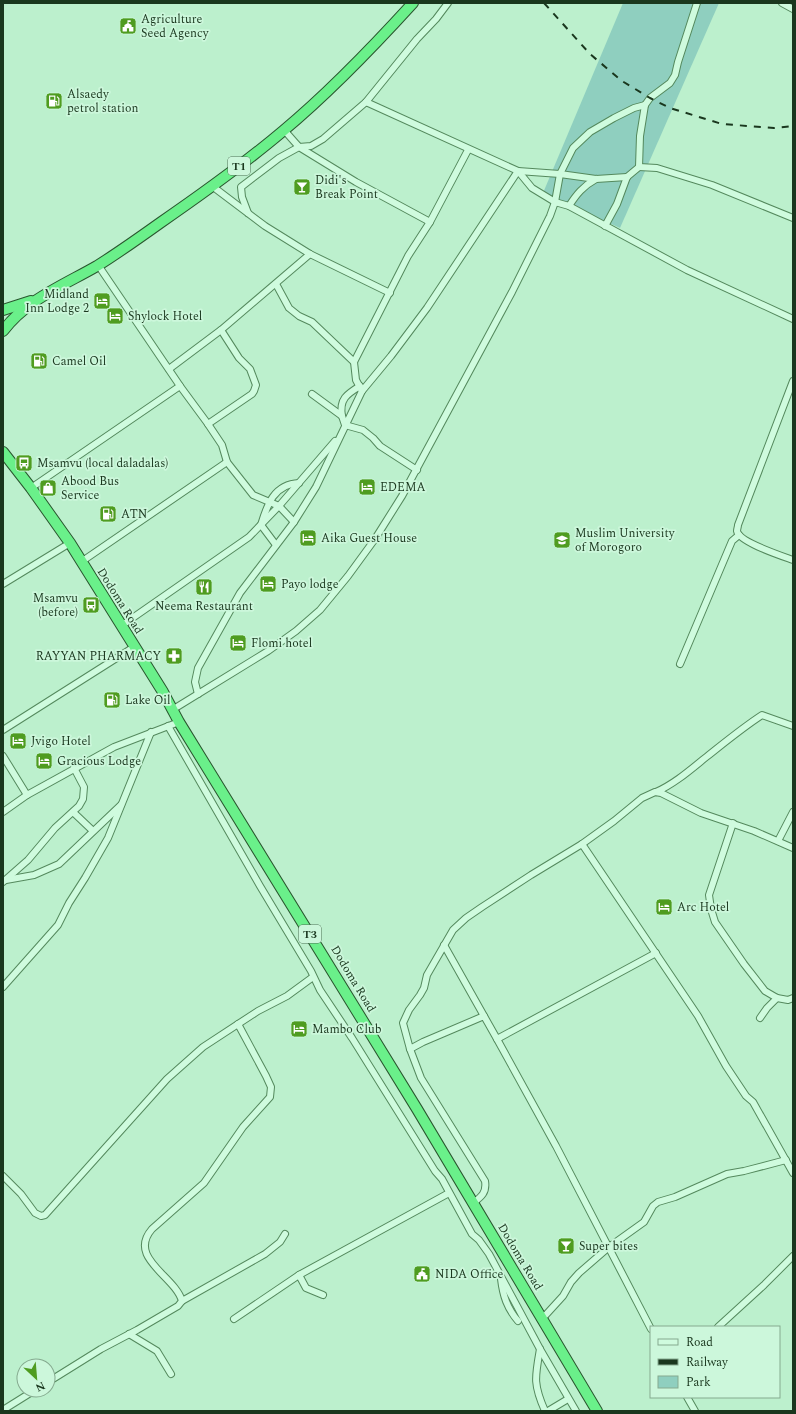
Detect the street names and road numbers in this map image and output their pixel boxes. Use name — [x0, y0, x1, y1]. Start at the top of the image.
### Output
road number: T1 — [228, 157, 250, 175]
street label: Dodoma Road — [92, 564, 148, 638]
road number: T3 — [299, 925, 321, 943]
street label: Dodoma Road — [325, 942, 381, 1016]
street label: Dodoma Road — [492, 1220, 548, 1294]

